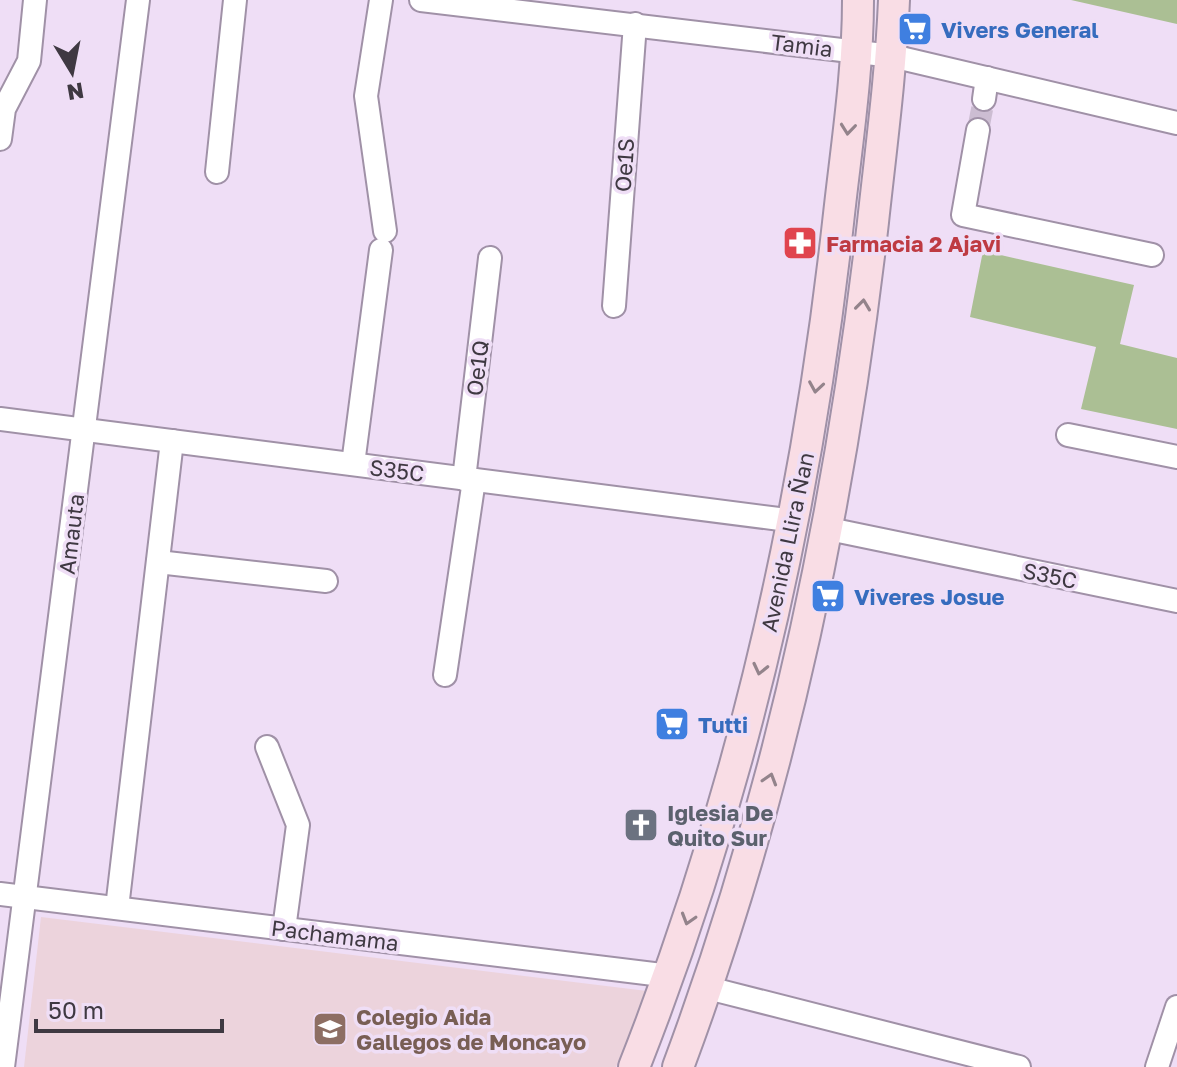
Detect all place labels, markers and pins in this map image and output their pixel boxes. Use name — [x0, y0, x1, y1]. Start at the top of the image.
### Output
supermarket icon: Vivers General — [896, 10, 934, 48]
place label: Vivers General — [941, 16, 1099, 43]
pharmacy icon: Farmacia 2 Ajavi — [781, 224, 819, 262]
place label: Farmacia 2 Ajavi — [826, 230, 1001, 257]
supermarket icon: Viveres Josue — [809, 577, 847, 615]
place label: Viveres Josue — [854, 583, 1005, 610]
supermarket icon: Tutti — [653, 705, 691, 743]
place label: Tutti — [698, 711, 748, 738]
place label: Iglesia De Quito Sur — [667, 799, 774, 851]
church icon: Iglesia De Quito Sur — [622, 806, 660, 844]
place label: Colegio Aida Gallegos de Moncayo — [356, 1003, 586, 1055]
school or university icon: Colegio Aida Gallegos de Moncayo — [311, 1010, 349, 1048]

